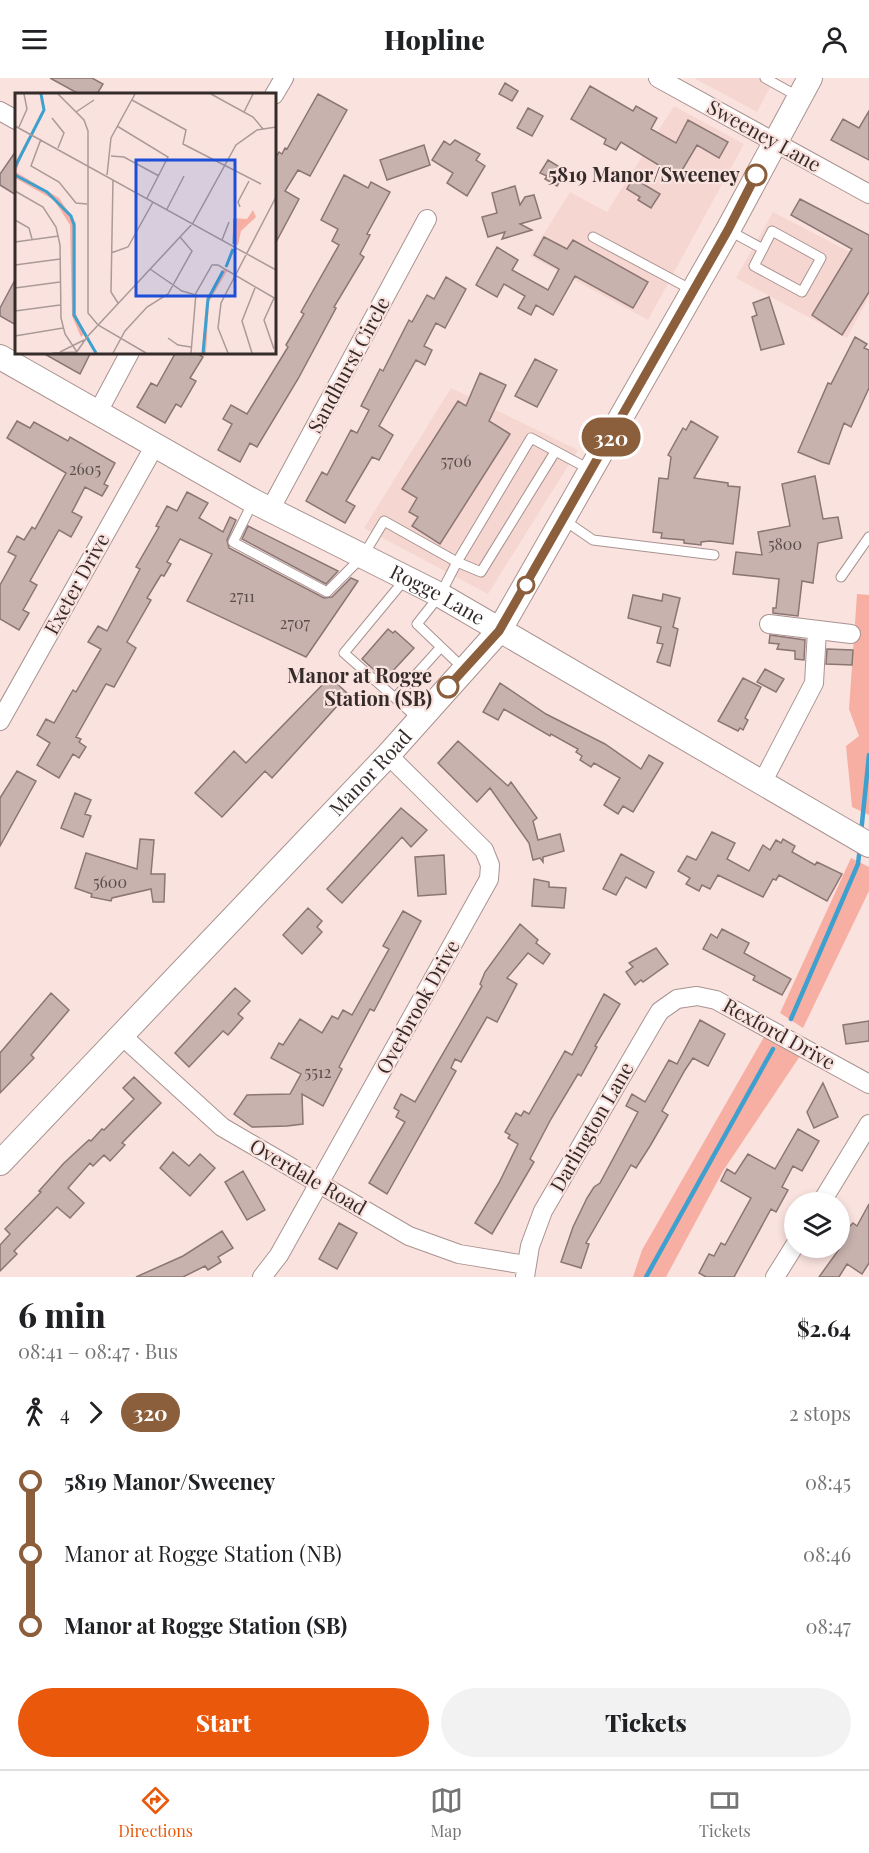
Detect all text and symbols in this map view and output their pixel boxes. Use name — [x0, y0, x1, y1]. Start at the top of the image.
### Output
text: Hopline — [384, 21, 485, 57]
icon: menu — [18, 23, 51, 56]
icon: person — [818, 23, 851, 56]
street label: Sweeney Lane — [703, 92, 827, 177]
inset map — [15, 93, 276, 354]
place label: 5819 Manor/Sweeney — [548, 160, 741, 187]
marker: 5819 Manor/Sweeney — [745, 164, 767, 186]
street label: Sandhurst Circle — [300, 291, 395, 437]
line badge: 320 — [576, 418, 646, 456]
text: 320 — [594, 423, 628, 451]
house number: 5706 — [440, 450, 472, 471]
house number: 2605 — [69, 458, 101, 479]
street label: Exeter Drive — [37, 528, 115, 639]
house number: 5800 — [768, 533, 802, 554]
street label: Rogge Lane — [386, 557, 490, 630]
unlabelled marker — [517, 576, 535, 594]
house number: 2711 — [229, 585, 255, 606]
house number: 2707 — [280, 612, 311, 633]
place label: Manor at Rogge Station (SB) — [287, 661, 432, 711]
marker: Manor at Rogge Station (SB) — [437, 676, 459, 698]
street label: Manor Road — [322, 723, 417, 821]
house number: 5600 — [93, 871, 127, 892]
street label: Overbrook Drive — [369, 934, 465, 1078]
street label: Rexford Drive — [719, 991, 841, 1075]
street label: Darlington Lane — [543, 1057, 639, 1196]
house number: 5512 — [305, 1061, 331, 1082]
street label: Overdale Road — [245, 1131, 372, 1220]
map controls — [784, 1192, 850, 1258]
button: layers — [784, 1192, 850, 1258]
text: 6 min — [18, 1292, 106, 1336]
text: $2.64 — [797, 1313, 851, 1343]
text: 08:41 – 08:47 · Bus — [18, 1337, 178, 1364]
icon: walk — [18, 1396, 51, 1429]
icon: forward — [79, 1396, 112, 1429]
text: 320 — [133, 1398, 168, 1426]
text: 4 — [60, 1399, 70, 1426]
text: 2 stops — [789, 1399, 851, 1426]
text: 5819 Manor/Sweeney — [64, 1466, 275, 1496]
text: 08:45 — [805, 1468, 851, 1495]
text: Manor at Rogge Station (NB) — [64, 1538, 342, 1568]
text: 08:46 — [803, 1540, 851, 1567]
text: Manor at Rogge Station (SB) — [64, 1610, 347, 1640]
text: 08:47 — [806, 1612, 851, 1639]
button: Start — [18, 1688, 429, 1757]
button: Tickets — [441, 1688, 851, 1757]
tab: Directions — [118, 1784, 193, 1841]
tab: Map — [430, 1784, 463, 1841]
tab: Tickets — [699, 1784, 751, 1841]

